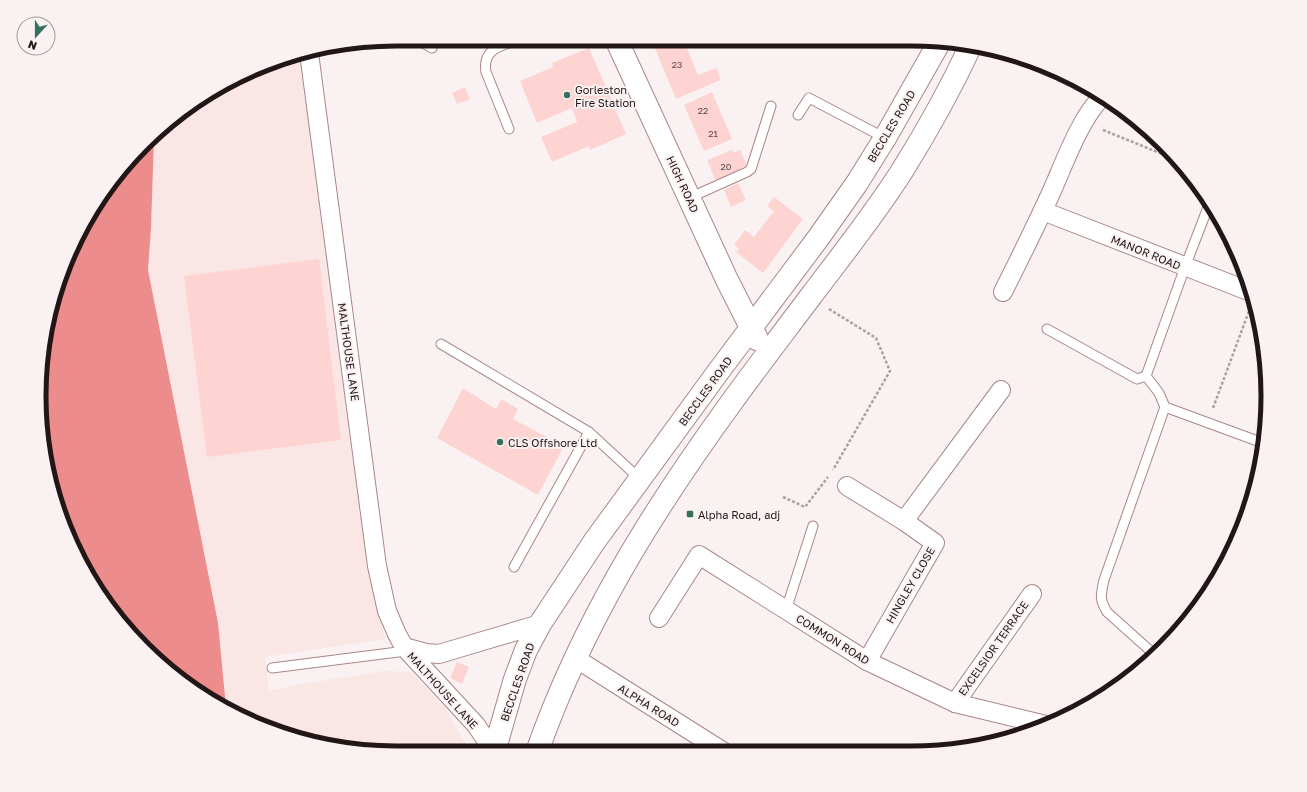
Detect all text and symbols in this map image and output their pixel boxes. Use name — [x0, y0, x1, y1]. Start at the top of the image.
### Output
north arrow — [16, 16, 56, 56]
text: N — [26, 38, 38, 53]
house number: 23 — [672, 59, 682, 70]
place label: Gorleston Fire Station — [575, 83, 636, 109]
street label: BECCLES ROAD — [864, 87, 918, 165]
marker: Gorleston Fire Station — [562, 90, 572, 100]
house number: 22 — [698, 105, 708, 116]
house number: 21 — [708, 128, 718, 139]
street label: HIGH ROAD — [664, 154, 702, 215]
house number: 20 — [721, 161, 732, 172]
street label: MANOR ROAD — [1109, 232, 1183, 272]
street label: MALTHOUSE LANE — [336, 302, 362, 402]
street label: BECCLES ROAD — [676, 354, 735, 428]
place label: CLS Offshore Ltd — [508, 436, 597, 449]
marker: CLS Offshore Ltd — [495, 437, 505, 447]
place label: Alpha Road, adj — [698, 508, 780, 521]
marker: Alpha Road, adj — [685, 509, 695, 519]
street label: HINGLEY CLOSE — [883, 544, 937, 625]
street label: EXCELSIOR TERRACE — [955, 598, 1031, 698]
street label: COMMON ROAD — [794, 611, 872, 667]
street label: BECCLES ROAD — [497, 641, 537, 723]
street label: MALTHOUSE LANE — [405, 649, 481, 731]
street label: ALPHA ROAD — [616, 681, 682, 729]

